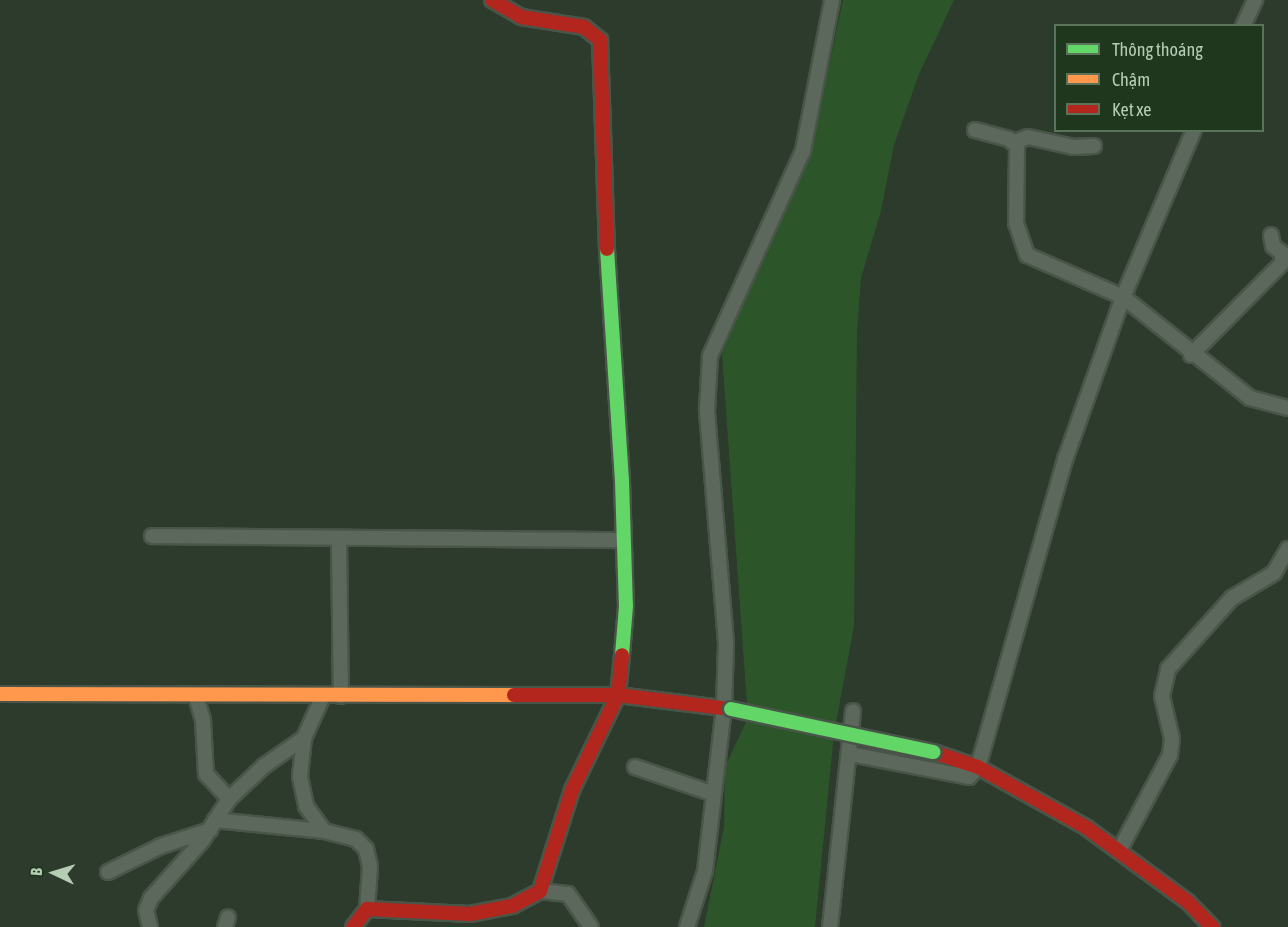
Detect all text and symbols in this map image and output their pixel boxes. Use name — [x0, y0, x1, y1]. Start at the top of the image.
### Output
legend — [1054, 24, 1264, 132]
text: Thông thoáng — [1112, 39, 1203, 60]
text: Chậm — [1112, 69, 1150, 90]
text: Kẹt xe — [1112, 99, 1152, 120]
north arrow — [24, 843, 84, 903]
text: B — [27, 867, 45, 876]

